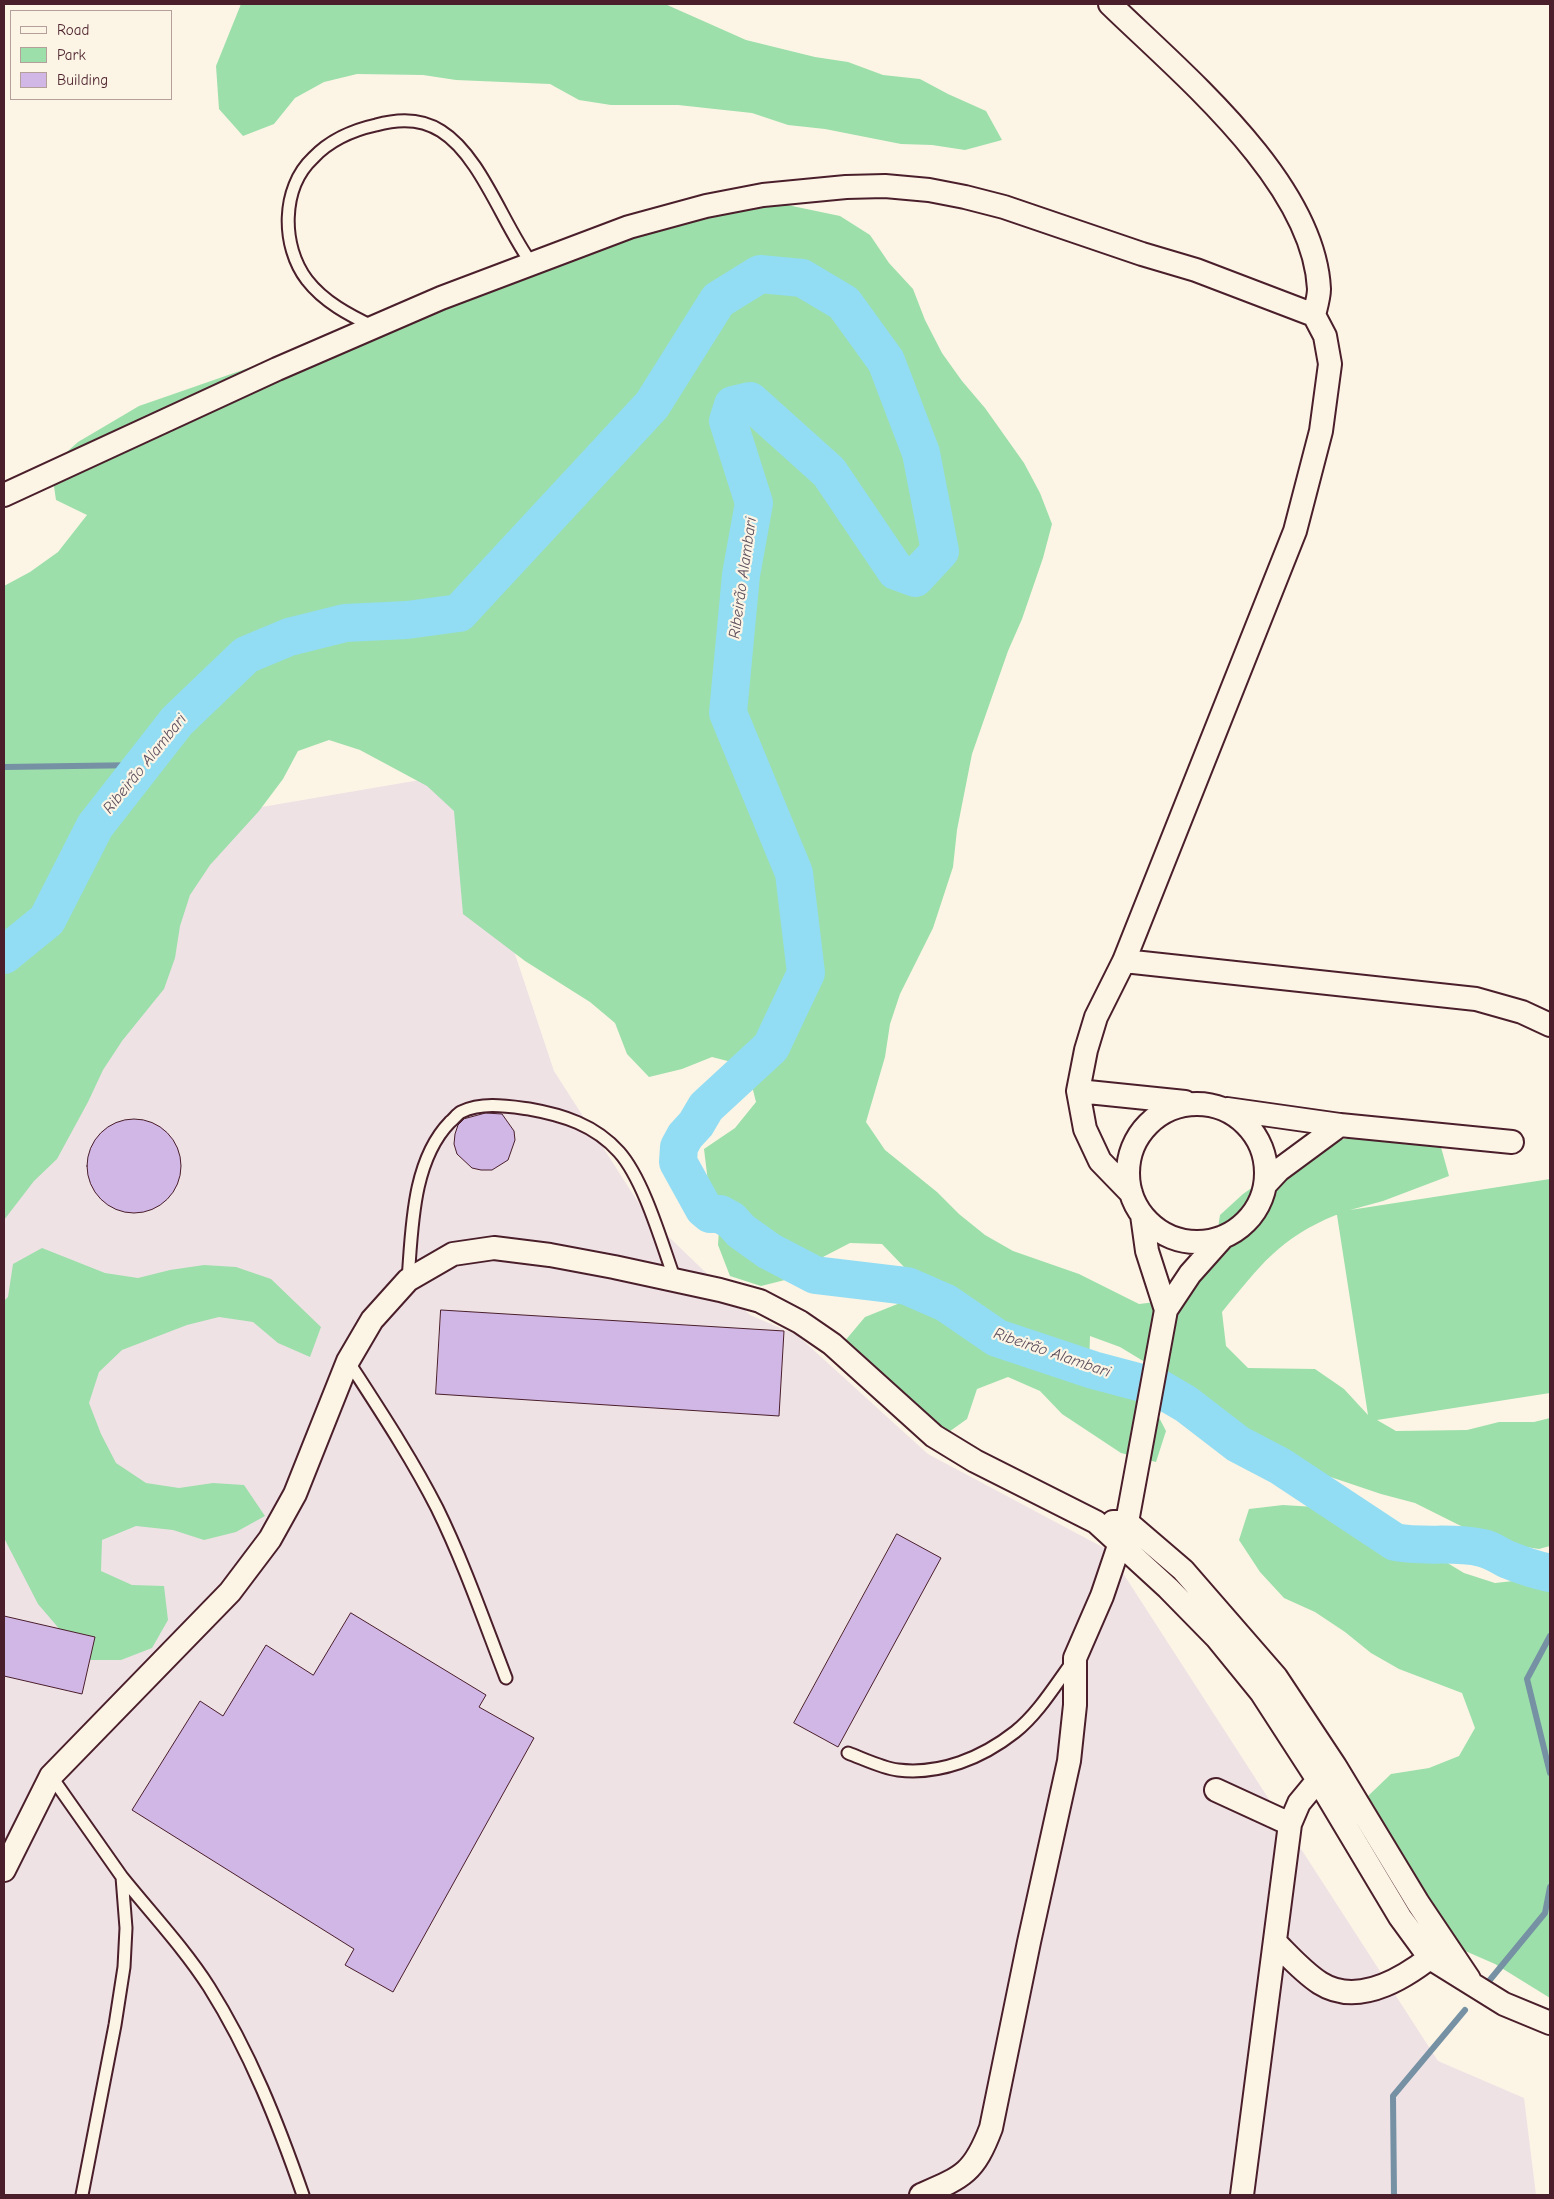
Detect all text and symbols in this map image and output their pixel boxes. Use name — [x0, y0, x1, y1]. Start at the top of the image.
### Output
legend — [10, 10, 172, 100]
text: Road — [57, 21, 89, 39]
text: Park — [57, 46, 86, 64]
text: Building — [57, 71, 108, 89]
water label: Ribeirão Alambari — [725, 516, 761, 640]
water label: Ribeirão Alambari — [99, 710, 191, 818]
water label: Ribeirão Alambari — [991, 1324, 1113, 1382]

